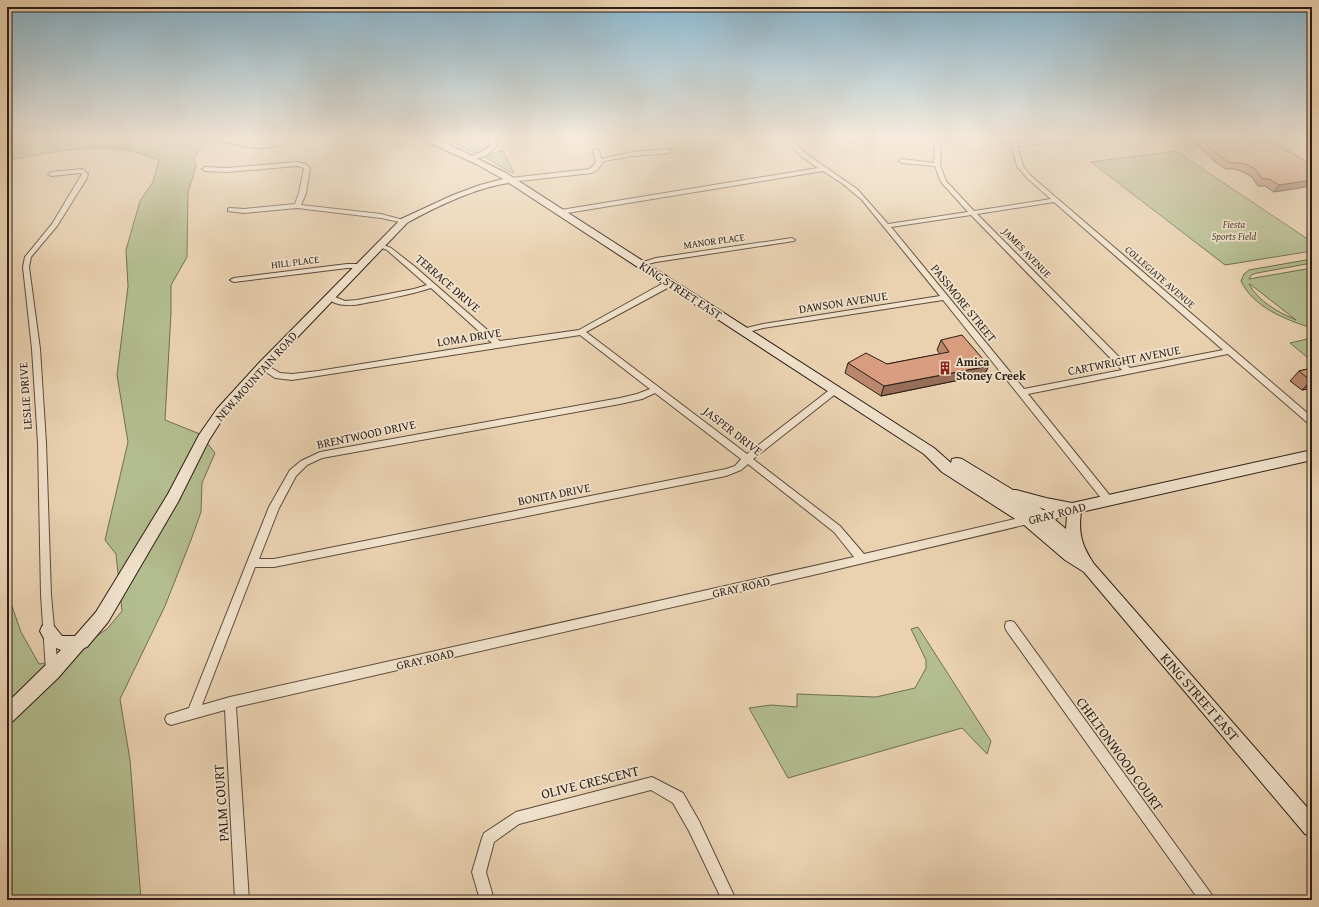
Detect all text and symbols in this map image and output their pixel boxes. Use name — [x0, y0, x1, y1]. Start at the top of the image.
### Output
park label: Fiesta Sports Field — [1212, 217, 1256, 244]
street label: JAMES AVENUE — [998, 223, 1055, 281]
street label: MANOR PLACE — [683, 229, 745, 253]
street label: COLLEGIATE AVENUE — [1122, 242, 1198, 312]
street label: TERRACE DRIVE — [412, 250, 484, 316]
street label: HILL PLACE — [270, 252, 320, 272]
street label: KING STREET EAST — [636, 257, 726, 323]
street label: PASSMORE STREET — [927, 260, 1001, 346]
street label: DAWSON AVENUE — [798, 287, 888, 317]
street label: LOMA DRIVE — [436, 324, 502, 350]
street label: NEW MOUNTAIN ROAD — [211, 327, 301, 425]
street label: CARTWRIGHT AVENUE — [1066, 341, 1182, 379]
place label: Amica Stoney Creek — [956, 353, 1026, 384]
building icon: Amica Stoney Creek — [937, 360, 953, 376]
street label: LESLIE DRIVE — [14, 362, 36, 430]
street label: JASPER DRIVE — [698, 401, 766, 459]
street label: BRENTWOOD DRIVE — [315, 415, 417, 453]
street label: BONITA DRIVE — [516, 479, 592, 509]
street label: GRAY ROAD — [1027, 498, 1087, 528]
street label: GRAY ROAD — [711, 572, 771, 602]
street label: GRAY ROAD — [395, 644, 455, 674]
street label: KING STREET EAST — [1156, 648, 1244, 746]
street label: CHELTONWOOD COURT — [1072, 693, 1168, 815]
street label: OLIVE CRESCENT — [539, 760, 641, 804]
street label: PALM COURT — [208, 763, 234, 842]

